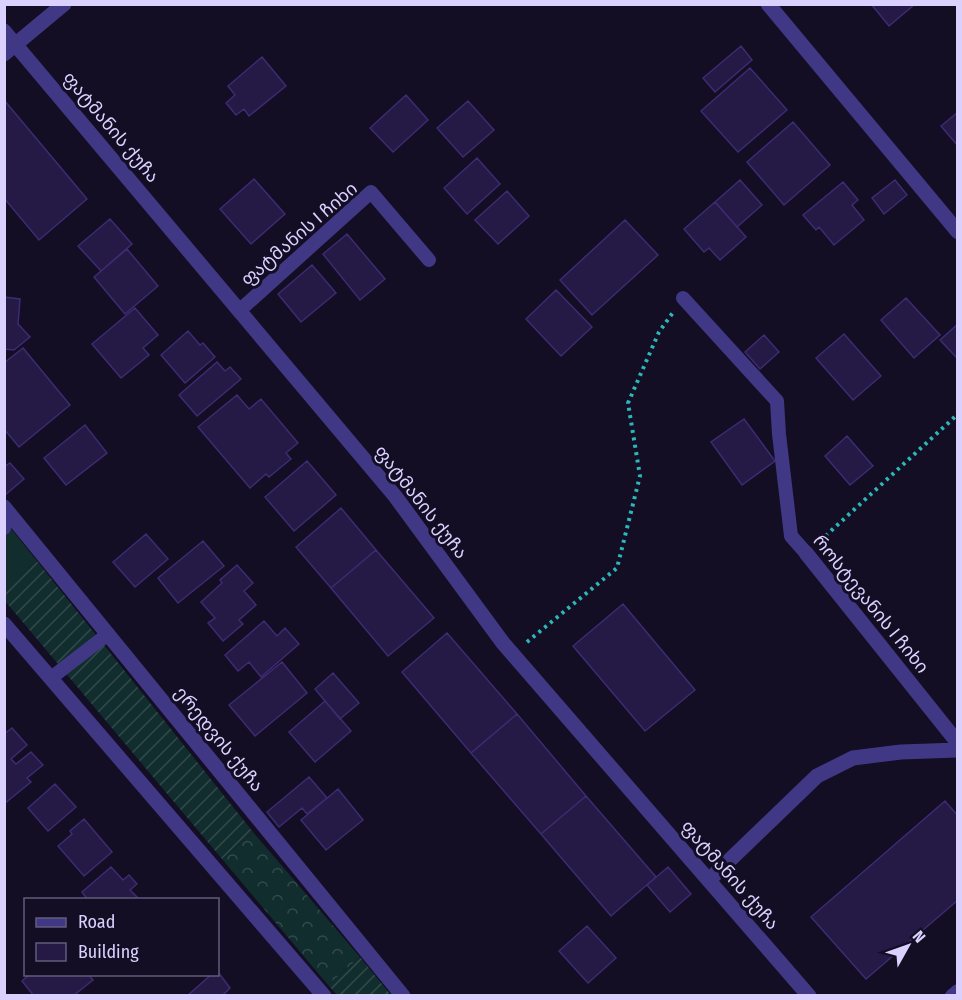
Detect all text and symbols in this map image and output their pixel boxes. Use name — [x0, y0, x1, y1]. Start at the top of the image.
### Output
street label: ფატმანის ქუჩა — [58, 67, 164, 187]
street label: ფატმანის I ჩიხი — [236, 177, 362, 291]
street label: ფატმანის ქუჩა — [370, 441, 472, 563]
street label: როსტევანის I ჩიხი — [808, 530, 934, 678]
street label: ერედვის ქუჩა — [170, 682, 268, 796]
street label: ფატმანის ქუჩა — [676, 816, 784, 934]
legend — [24, 898, 219, 976]
text: Road — [78, 911, 115, 933]
north arrow — [878, 916, 938, 976]
text: N — [909, 927, 929, 946]
text: Building — [78, 941, 139, 963]

